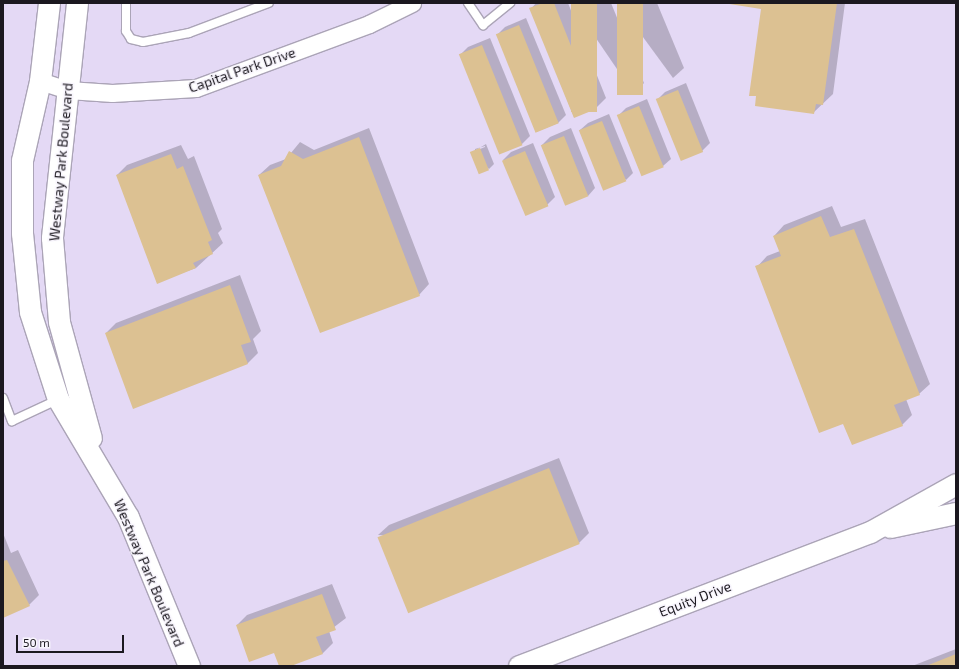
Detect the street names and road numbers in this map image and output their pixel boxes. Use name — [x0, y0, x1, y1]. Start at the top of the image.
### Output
street label: Capital Park Drive — [186, 44, 298, 96]
street label: Westway Park Boulevard — [46, 82, 76, 242]
street label: Westway Park Boulevard — [110, 496, 188, 650]
street label: Equity Drive — [656, 577, 734, 621]

